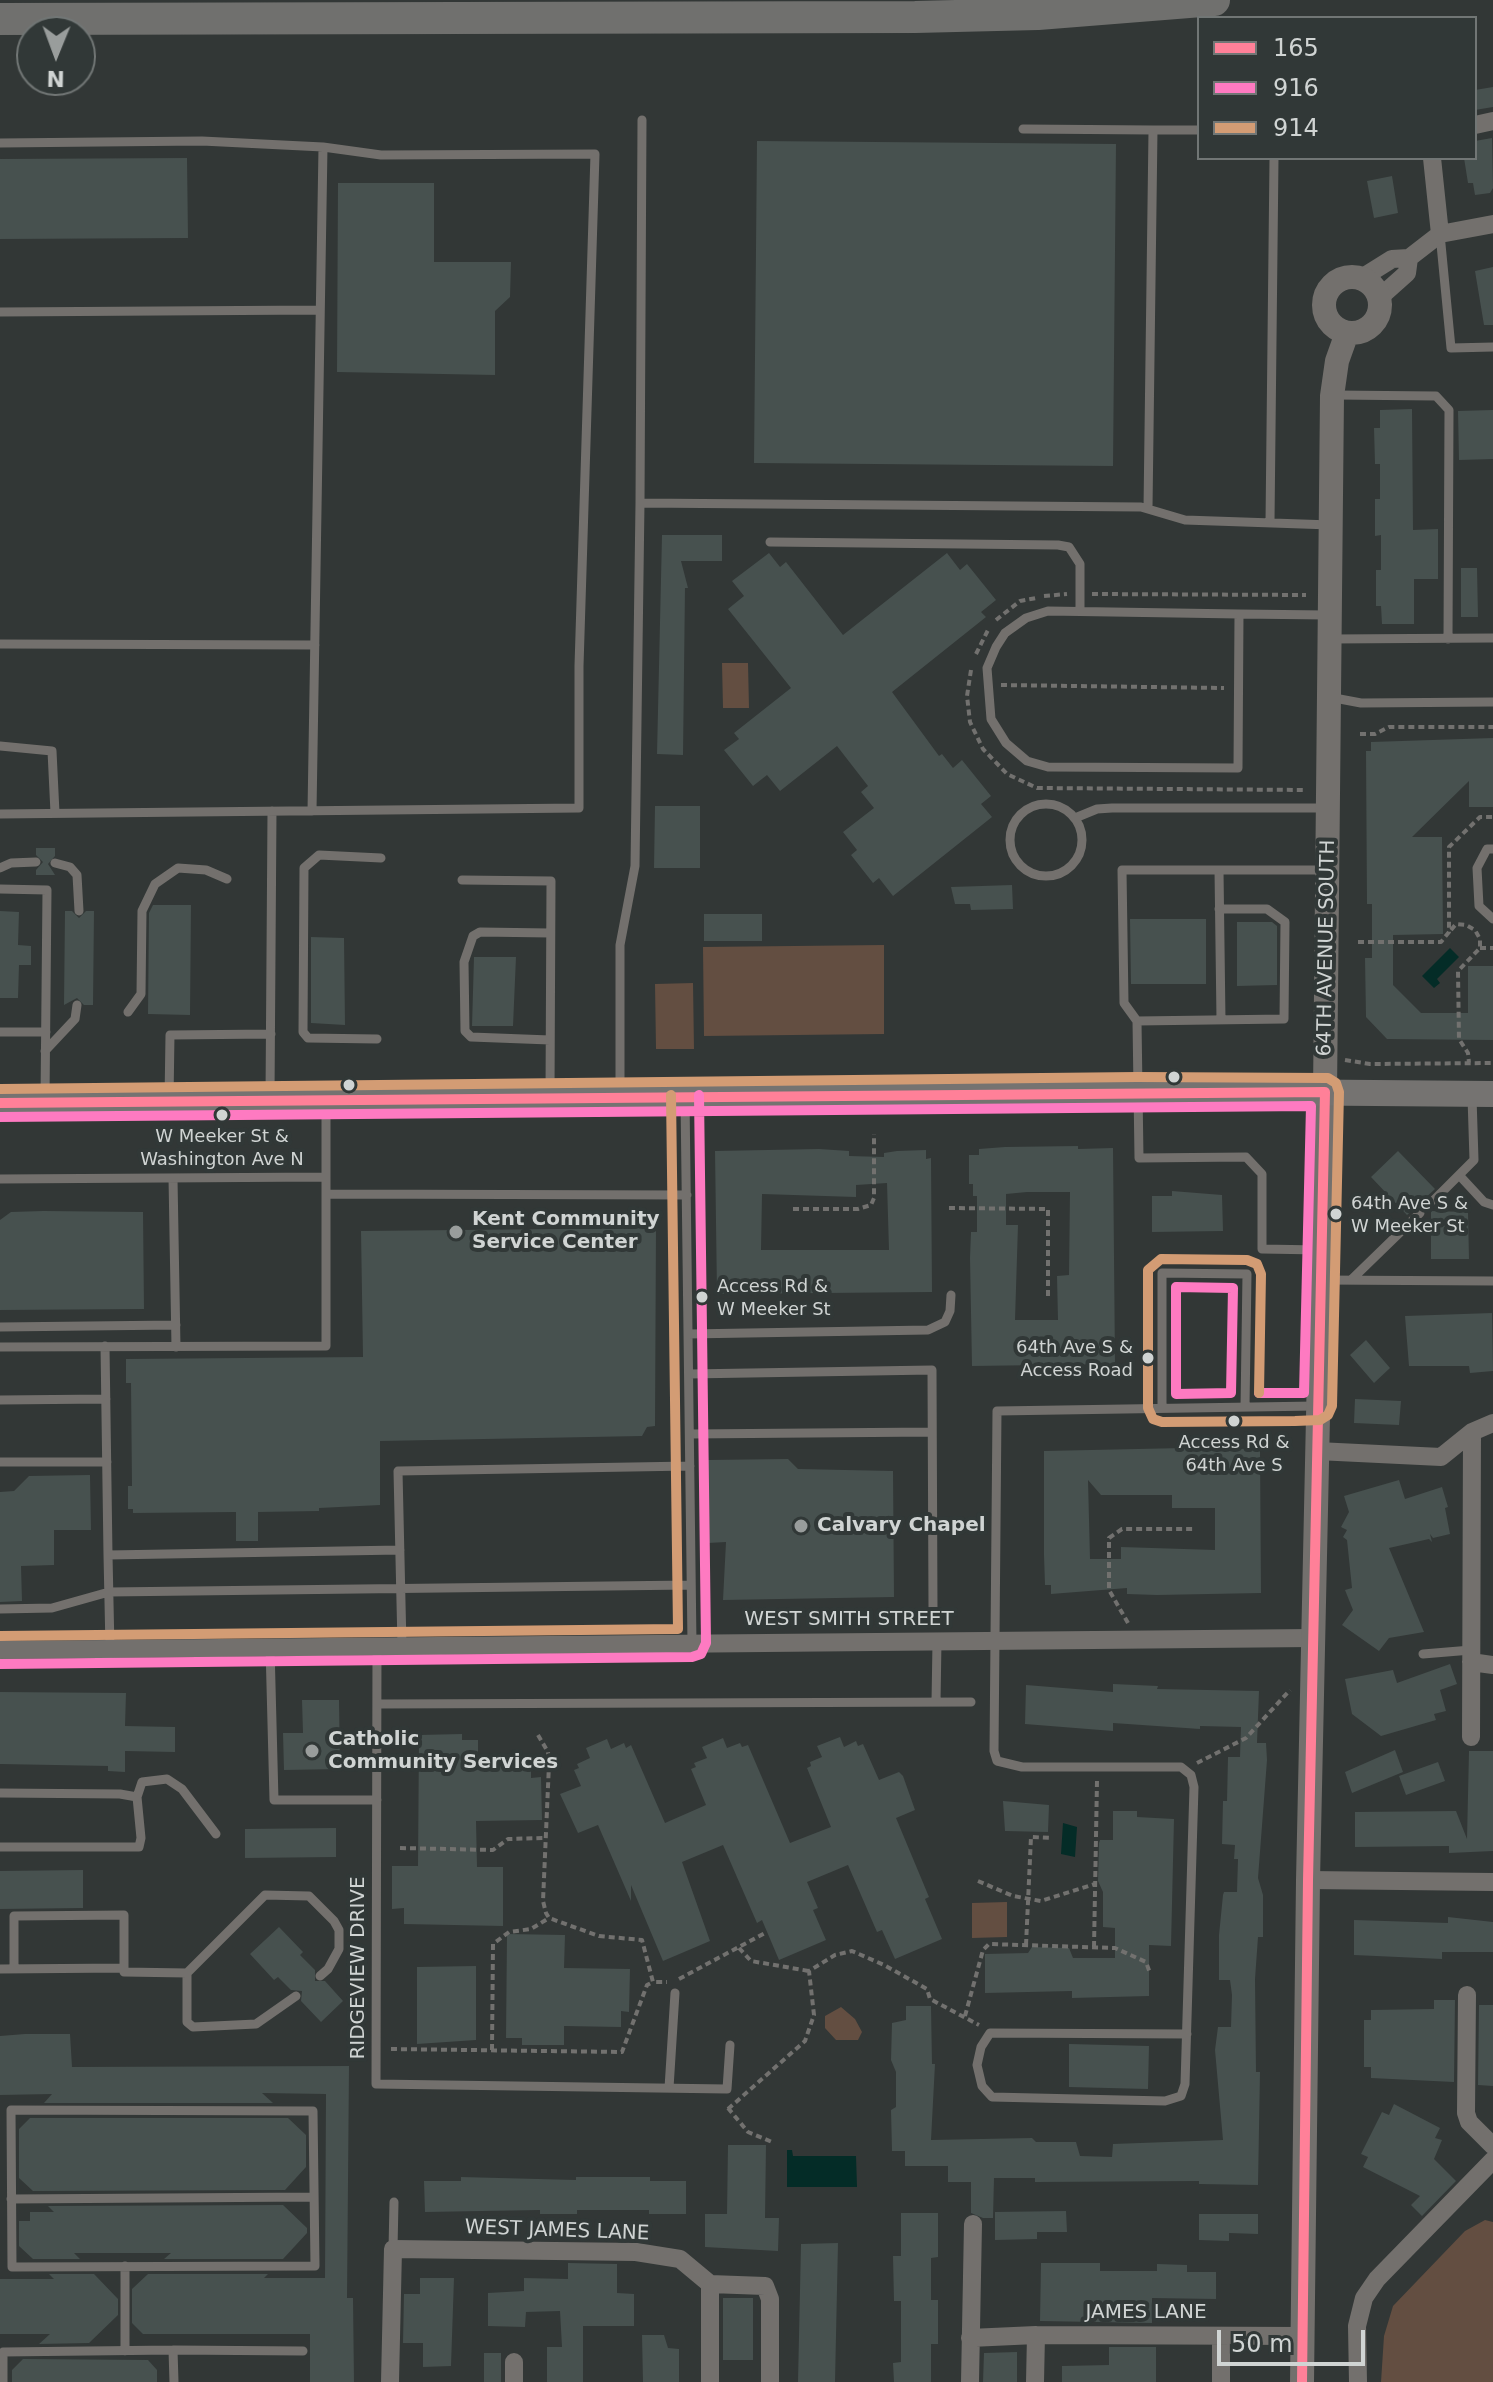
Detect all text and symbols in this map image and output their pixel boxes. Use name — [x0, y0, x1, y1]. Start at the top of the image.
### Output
north arrow — [16, 16, 96, 96]
legend — [1197, 16, 1477, 160]
text: 165 — [1273, 34, 1319, 62]
text: N — [46, 66, 65, 91]
text: 916 — [1273, 74, 1319, 102]
text: 914 — [1273, 114, 1319, 142]
street label: 64TH AVENUE SOUTH — [1313, 839, 1341, 1057]
unlabelled marker — [1166, 1069, 1182, 1085]
unlabelled marker — [341, 1077, 357, 1093]
marker: W Meeker St & Washington Ave N — [214, 1107, 230, 1123]
place label: W Meeker St & Washington Ave N — [140, 1126, 304, 1168]
place label: 64th Ave S & W Meeker St — [1351, 1193, 1468, 1236]
marker: 64th Ave S & W Meeker St — [1328, 1206, 1344, 1222]
place label: Kent Community Service Center — [472, 1208, 660, 1255]
marker: Kent Community Service Center — [447, 1223, 465, 1241]
place label: Access Rd & W Meeker St — [717, 1276, 831, 1318]
marker: Access Rd & W Meeker St — [694, 1289, 710, 1305]
place label: 64th Ave S & Access Road — [1016, 1337, 1133, 1380]
marker: 64th Ave S & Access Road — [1140, 1350, 1156, 1366]
marker: Access Rd & 64th Ave S — [1226, 1413, 1242, 1429]
place label: Access Rd & 64th Ave S — [1178, 1432, 1290, 1474]
place label: Calvary Chapel — [817, 1514, 986, 1538]
marker: Calvary Chapel — [792, 1517, 810, 1535]
street label: WEST SMITH STREET — [744, 1608, 954, 1632]
place label: Catholic Community Services — [328, 1728, 558, 1775]
marker: Catholic Community Services — [303, 1742, 321, 1760]
street label: RIDGEVIEW DRIVE — [347, 1876, 371, 2060]
street label: WEST JAMES LANE — [464, 2216, 650, 2246]
street label: JAMES LANE — [1085, 2301, 1207, 2325]
scale bar — [1221, 2314, 1369, 2364]
text: 50 m — [1231, 2330, 1293, 2358]

